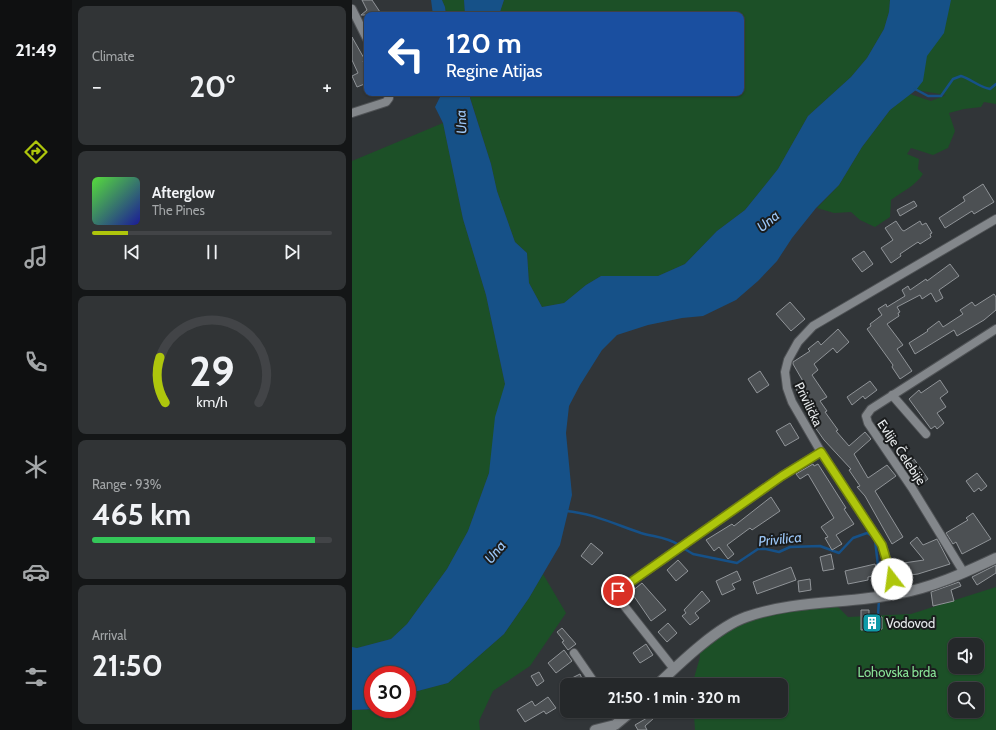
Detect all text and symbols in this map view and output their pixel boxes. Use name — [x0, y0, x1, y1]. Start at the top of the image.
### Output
text: 120 m — [446, 26, 522, 60]
icon: left — [380, 28, 432, 80]
text: 21:49 — [15, 39, 57, 61]
text: Climate — [92, 48, 134, 64]
text: Regine Atijas — [446, 60, 543, 82]
text: 20° — [189, 68, 235, 105]
text: − — [92, 73, 102, 100]
text: + — [322, 73, 332, 100]
water label: Una — [451, 110, 471, 134]
icon: directions — [22, 138, 50, 166]
text: Afterglow — [152, 184, 215, 202]
text: The Pines — [152, 202, 205, 218]
water label: Una — [753, 206, 783, 236]
icon: previous — [121, 241, 143, 263]
icon: pause — [201, 241, 223, 263]
icon: next — [281, 241, 303, 263]
icon: music — [22, 243, 50, 271]
text: 29 — [189, 346, 235, 396]
icon: phone — [22, 348, 50, 376]
street label: Privilička — [791, 379, 827, 429]
text: km/h — [196, 393, 228, 411]
street label: Evlije Čelebije — [873, 416, 931, 489]
icon: climate — [22, 453, 50, 481]
text: Range · 93% — [92, 476, 161, 492]
text: 465 km — [92, 496, 191, 533]
water label: Privilica — [757, 528, 803, 550]
water label: Una — [480, 537, 510, 567]
icon: car — [22, 558, 50, 586]
position arrow — [871, 558, 913, 600]
pin — [601, 574, 635, 608]
icon: arrive — [607, 580, 629, 602]
building icon: Vodovod — [861, 612, 883, 634]
place label: Vodovod — [886, 615, 935, 631]
text: Arrival — [92, 627, 127, 643]
map controls — [948, 638, 984, 718]
button: sound — [948, 638, 984, 674]
text: 21:50 — [92, 647, 163, 684]
icon: filters — [22, 663, 50, 691]
park label: Lohovska brda — [858, 664, 937, 680]
speed limit sign: 30 — [364, 666, 416, 718]
button: search — [948, 682, 984, 718]
text: 21:50 · 1 min · 320 m — [608, 689, 740, 707]

